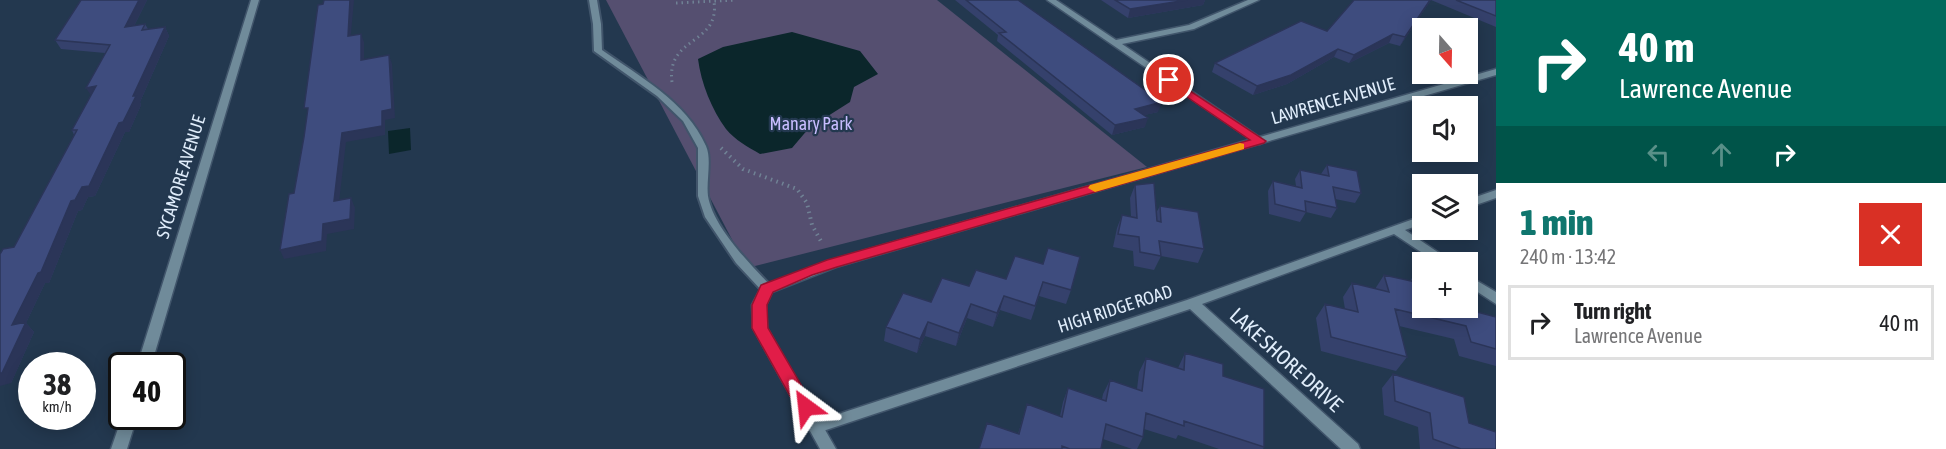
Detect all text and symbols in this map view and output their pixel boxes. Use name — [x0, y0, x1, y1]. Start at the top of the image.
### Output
north arrow — [1412, 18, 1478, 84]
map controls — [1412, 18, 1478, 318]
text: 40 m — [1619, 23, 1694, 71]
icon: right — [1520, 24, 1598, 102]
pin — [1143, 54, 1194, 105]
icon: arrive — [1152, 63, 1185, 96]
street label: LAWRENCE AVENUE — [1269, 73, 1398, 128]
text: Lawrence Avenue — [1619, 73, 1792, 104]
button: sound — [1412, 96, 1478, 162]
street label: SYCAMORE AVENUE — [152, 112, 209, 241]
park label: Manary Park — [770, 113, 852, 134]
icon: left — [1642, 138, 1675, 171]
icon: ahead — [1705, 138, 1738, 171]
icon: right — [1768, 138, 1801, 171]
button: layers — [1412, 174, 1478, 240]
text: 1 min — [1520, 201, 1594, 243]
button: close — [1859, 203, 1922, 266]
text: 240 m · 13:42 — [1520, 245, 1616, 268]
button: + — [1412, 252, 1478, 318]
street label: HIGH RIDGE ROAD — [1055, 280, 1175, 337]
text: Turn right — [1574, 298, 1651, 324]
street label: LAKE SHORE DRIVE — [1226, 302, 1348, 416]
icon: right — [1523, 306, 1556, 339]
text: 40 m — [1879, 310, 1919, 336]
text: Lawrence Avenue — [1574, 324, 1702, 347]
speed limit sign: 40 — [108, 352, 186, 430]
text: 38 — [43, 367, 71, 401]
position arrow — [774, 375, 838, 439]
text: km/h — [42, 398, 72, 415]

